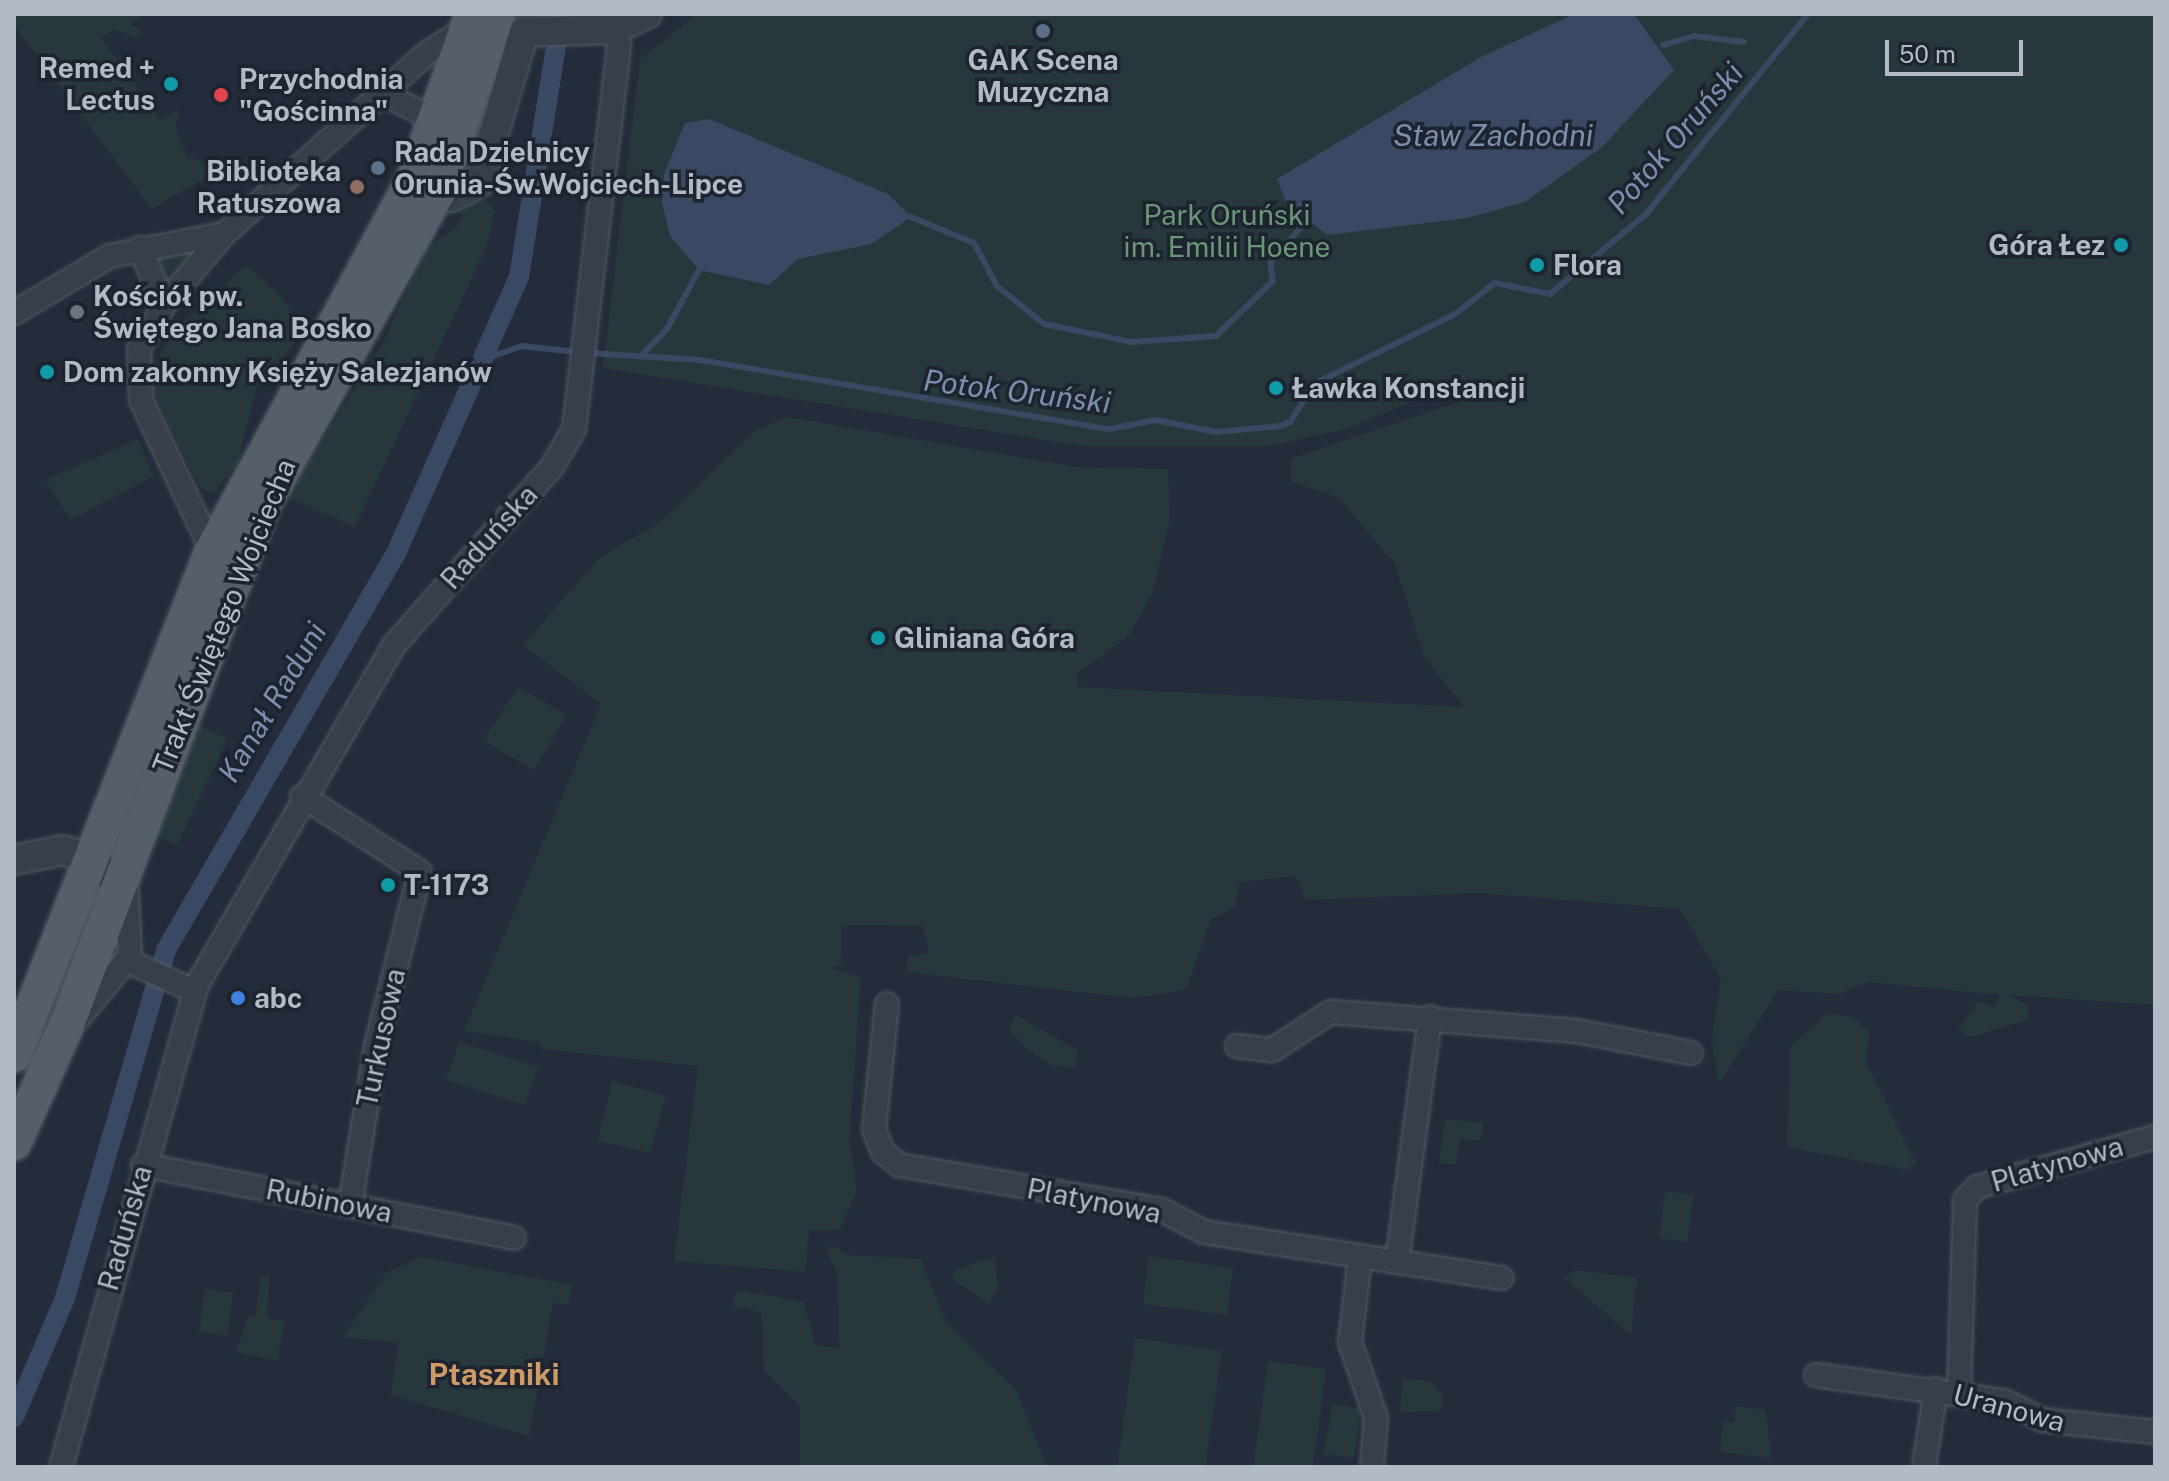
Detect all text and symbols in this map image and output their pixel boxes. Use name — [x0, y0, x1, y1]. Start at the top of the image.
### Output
marker: GAK Scena Muzyczna — [1034, 22, 1052, 40]
scale bar — [1889, 24, 2027, 74]
text: 50 m — [1899, 40, 1956, 68]
place label: GAK Scena Muzyczna — [967, 43, 1119, 109]
place label: Remed + Lectus — [39, 51, 155, 117]
water label: Potok Oruński — [1600, 55, 1750, 221]
place label: Przychodnia "Gościnna" — [239, 62, 403, 128]
marker: Remed + Lectus — [162, 75, 180, 93]
marker: Przychodnia "Gościnna" — [210, 84, 232, 106]
water label: Staw Zachodni — [1393, 117, 1593, 153]
place label: Rada Dzielnicy Orunia-Św.Wojciech-Lipce — [394, 135, 743, 201]
place label: Biblioteka Ratuszowa — [197, 154, 341, 220]
marker: Rada Dzielnicy Orunia-Św.Wojciech-Lipce — [369, 159, 387, 177]
marker: Biblioteka Ratuszowa — [348, 178, 366, 196]
park label: Park Oruński im. Emilii Hoene — [1124, 198, 1330, 264]
place label: Góra Łez — [1988, 228, 2105, 262]
marker: Góra Łez — [2112, 236, 2130, 254]
place label: Flora — [1553, 248, 1622, 282]
marker: Flora — [1528, 256, 1546, 274]
place label: Kościół pw. Świętego Jana Bosko — [93, 279, 372, 345]
marker: Kościół pw. Świętego Jana Bosko — [68, 303, 86, 321]
place label: Dom zakonny Księży Salezjanów — [63, 355, 492, 389]
water label: Potok Oruński — [921, 362, 1113, 420]
marker: Dom zakonny Księży Salezjanów — [38, 363, 56, 381]
place label: Ławka Konstancji — [1292, 371, 1525, 405]
marker: Ławka Konstancji — [1267, 379, 1285, 397]
street label: Trakt Świętego Wojciecha — [145, 454, 303, 778]
street label: Raduńska — [434, 478, 544, 596]
water label: Kanał Raduni — [210, 616, 334, 788]
place label: Gliniana Góra — [894, 621, 1075, 655]
marker: Gliniana Góra — [869, 629, 887, 647]
place label: T-1173 — [404, 868, 489, 902]
marker: T-1173 — [379, 876, 397, 894]
street label: Turkusowa — [350, 966, 412, 1110]
place label: abc — [254, 981, 302, 1015]
marker: abc — [229, 989, 247, 1007]
street label: Platynowa — [1987, 1129, 2127, 1199]
street label: Raduńska — [91, 1162, 159, 1294]
street label: Rubinowa — [263, 1172, 395, 1230]
street label: Platynowa — [1024, 1172, 1164, 1230]
district label: Ptaszniki — [429, 1356, 559, 1392]
street label: Uranowa — [1949, 1377, 2069, 1439]

